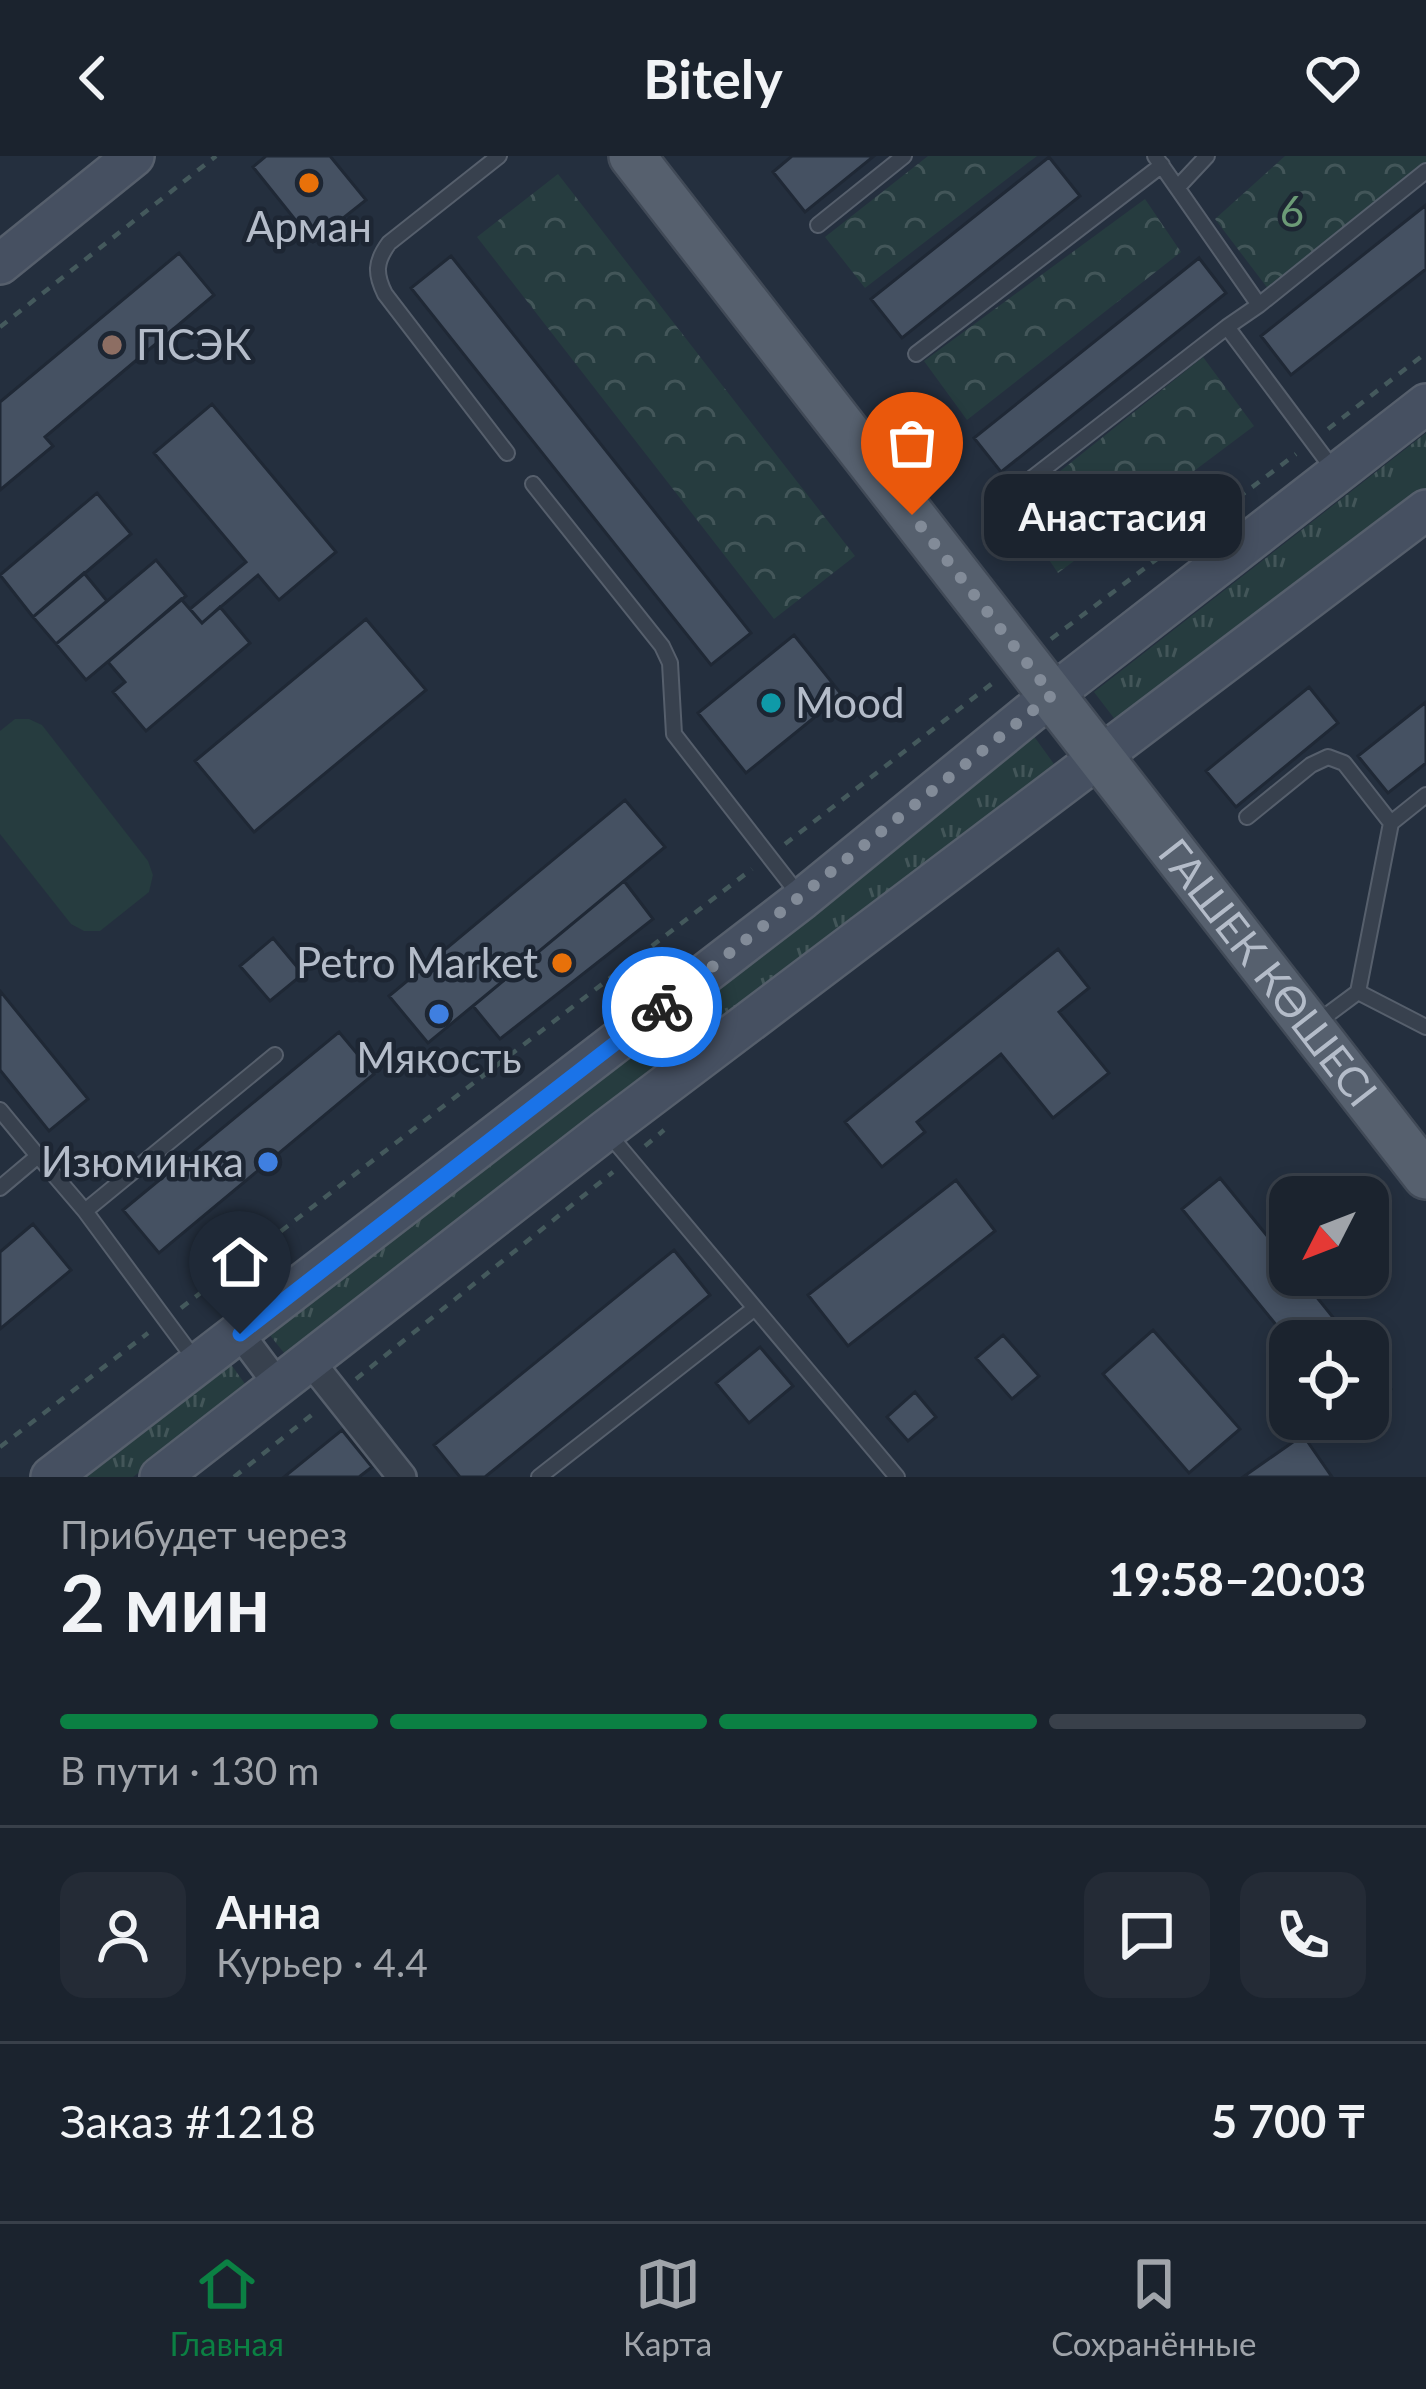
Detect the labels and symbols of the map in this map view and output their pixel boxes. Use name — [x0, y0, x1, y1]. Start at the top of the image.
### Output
marker: Арман — [296, 170, 322, 196]
park label: 6 — [1280, 186, 1304, 236]
place label: Арман — [246, 201, 372, 251]
place label: ПСЭК — [136, 319, 251, 369]
marker: ПСЭК — [99, 332, 125, 358]
pin — [861, 392, 963, 515]
callout: Анастасия — [984, 473, 1242, 557]
place label: Mood — [795, 677, 905, 727]
marker: Mood — [758, 690, 784, 716]
street label: ГАШЕК КӨШЕСІ — [1149, 829, 1388, 1116]
place label: Petro Market — [296, 937, 538, 987]
courier — [602, 947, 722, 1067]
marker: Petro Market — [549, 950, 575, 976]
marker: Мякость — [426, 1001, 452, 1027]
place label: Мякость — [356, 1032, 522, 1082]
place label: Изюминка — [41, 1136, 244, 1186]
marker: Изюминка — [255, 1149, 281, 1175]
north arrow — [1269, 1176, 1389, 1296]
pin — [189, 1211, 291, 1334]

